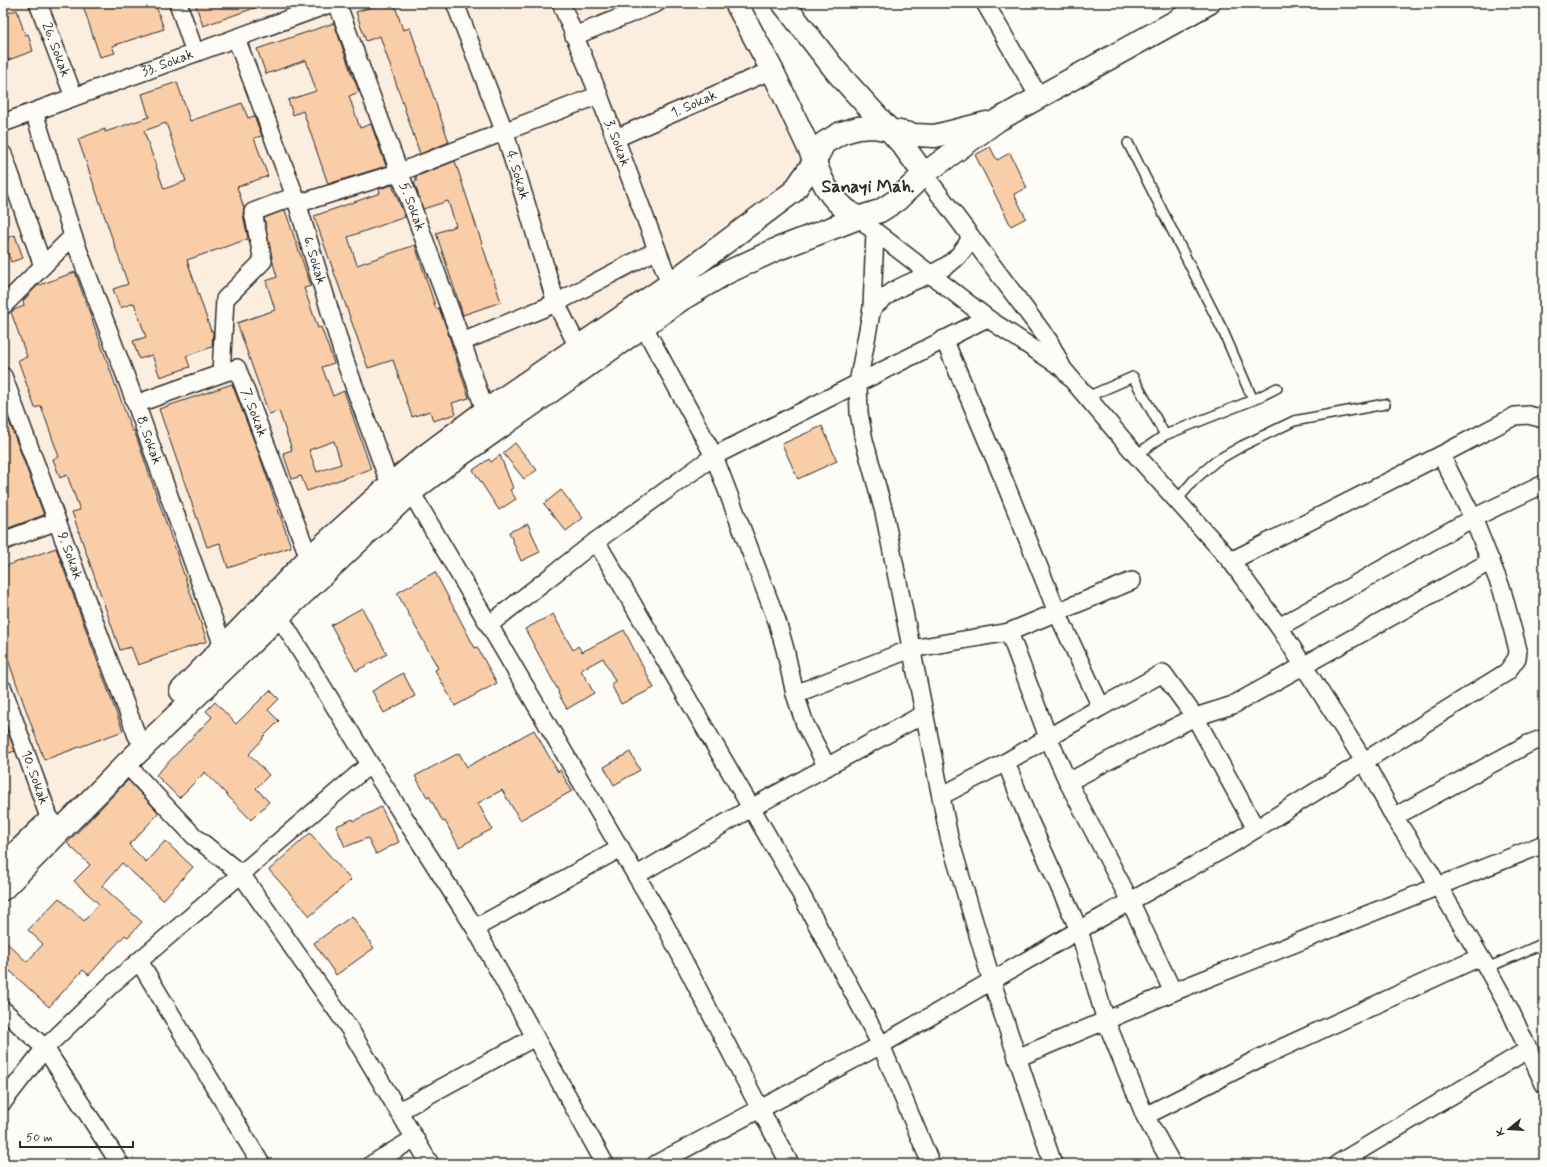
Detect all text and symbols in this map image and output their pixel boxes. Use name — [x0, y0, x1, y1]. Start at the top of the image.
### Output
street label: 26. Sokak — [37, 20, 74, 79]
street label: 33. Sokak — [139, 45, 196, 81]
street label: 1. Sokak — [668, 86, 720, 122]
street label: 3. Sokak — [600, 117, 634, 169]
street label: 4. Sokak — [502, 148, 533, 202]
district label: Sanayi Mah. — [821, 175, 915, 199]
street label: 5. Sokak — [395, 180, 429, 233]
street label: 6. Sokak — [299, 234, 330, 287]
street label: 7. Sokak — [237, 386, 271, 440]
street label: 8. Sokak — [132, 414, 166, 467]
street label: 9. Sokak — [53, 530, 87, 582]
street label: 10. Sokak — [17, 748, 53, 807]
north arrow — [1489, 1109, 1529, 1149]
scale bar — [20, 1123, 133, 1149]
text: K — [1493, 1126, 1508, 1138]
text: 50 m — [26, 1130, 53, 1146]

